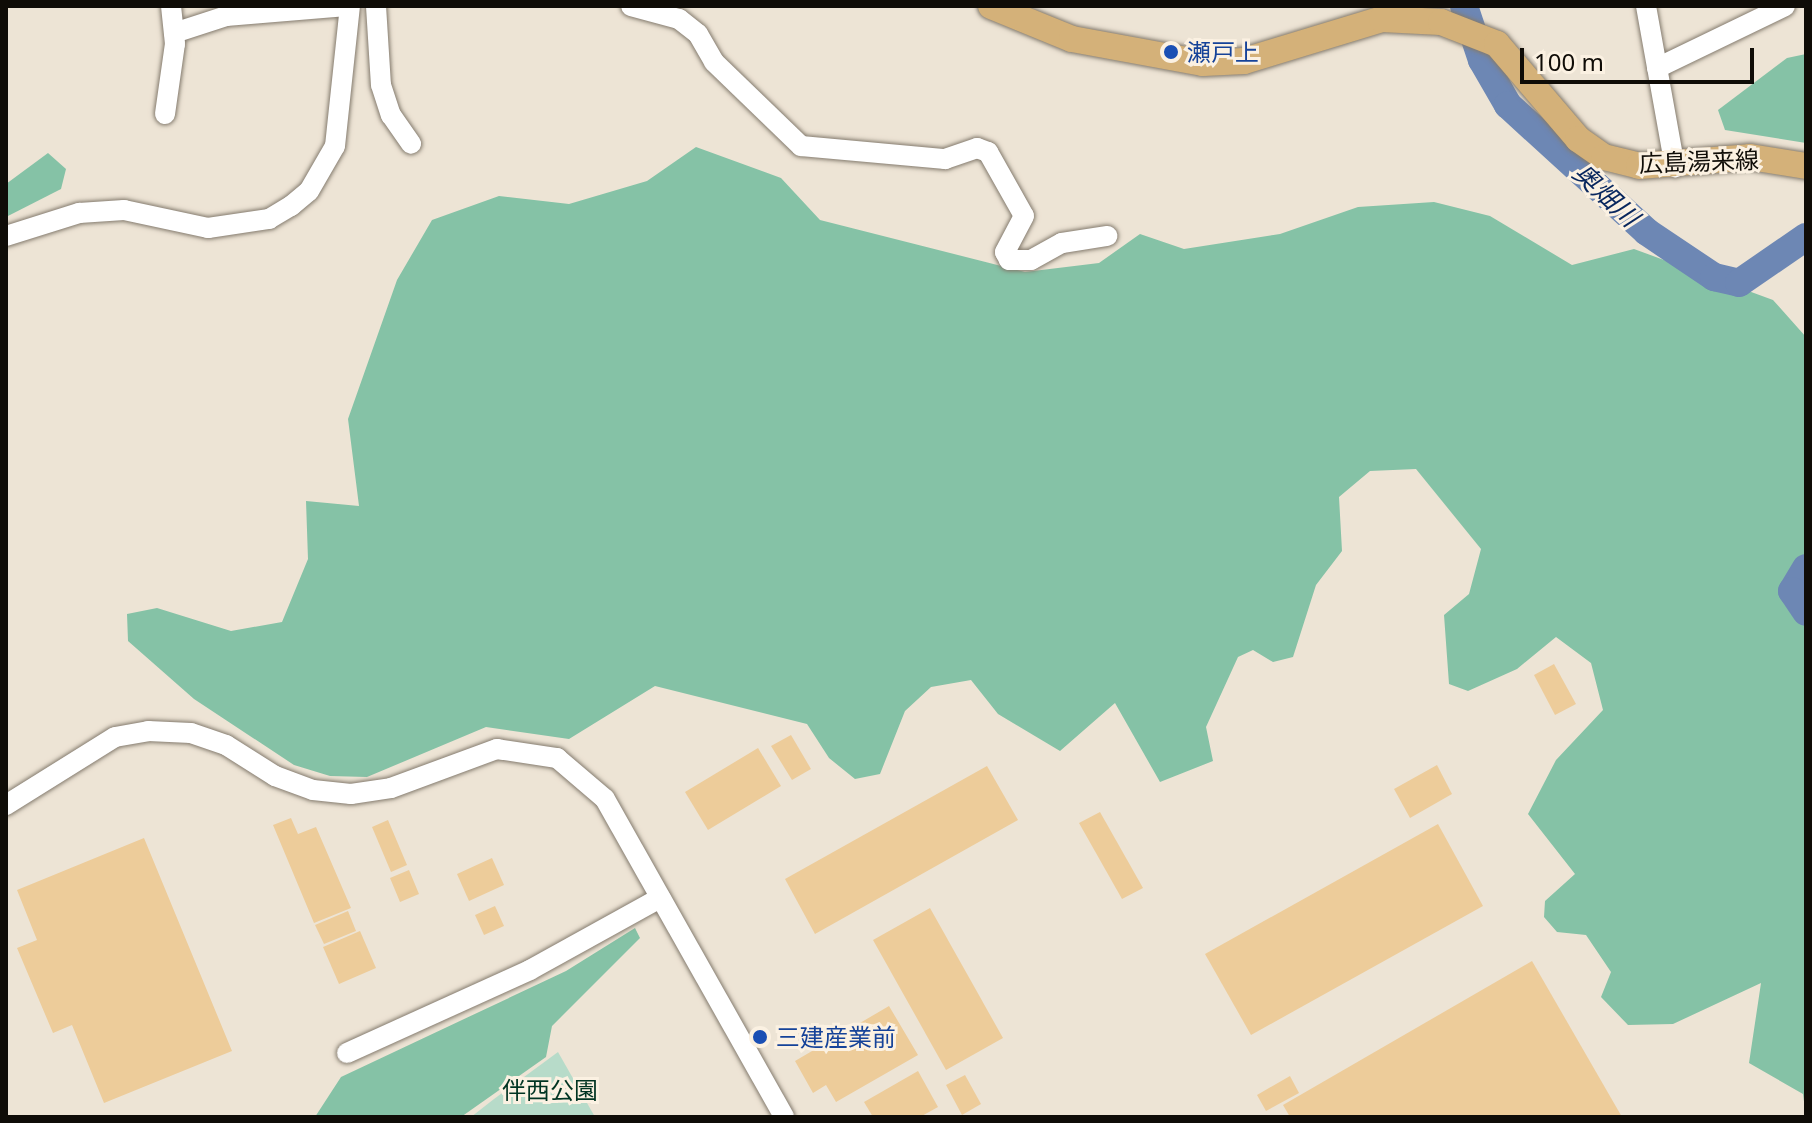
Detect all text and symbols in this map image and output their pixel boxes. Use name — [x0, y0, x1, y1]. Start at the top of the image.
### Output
scale bar — [1524, 32, 1758, 82]
place label: 瀬戸上 — [1187, 38, 1259, 66]
marker: 瀬戸上 — [1162, 43, 1180, 61]
text: 100 m — [1534, 45, 1604, 78]
street label: 広島湯来線 — [1639, 145, 1759, 177]
water label: 奥畑川 — [1567, 157, 1645, 233]
place label: 三建産業前 — [776, 1023, 896, 1051]
marker: 三建産業前 — [751, 1028, 769, 1046]
park label: 伴西公園 — [502, 1076, 598, 1104]

